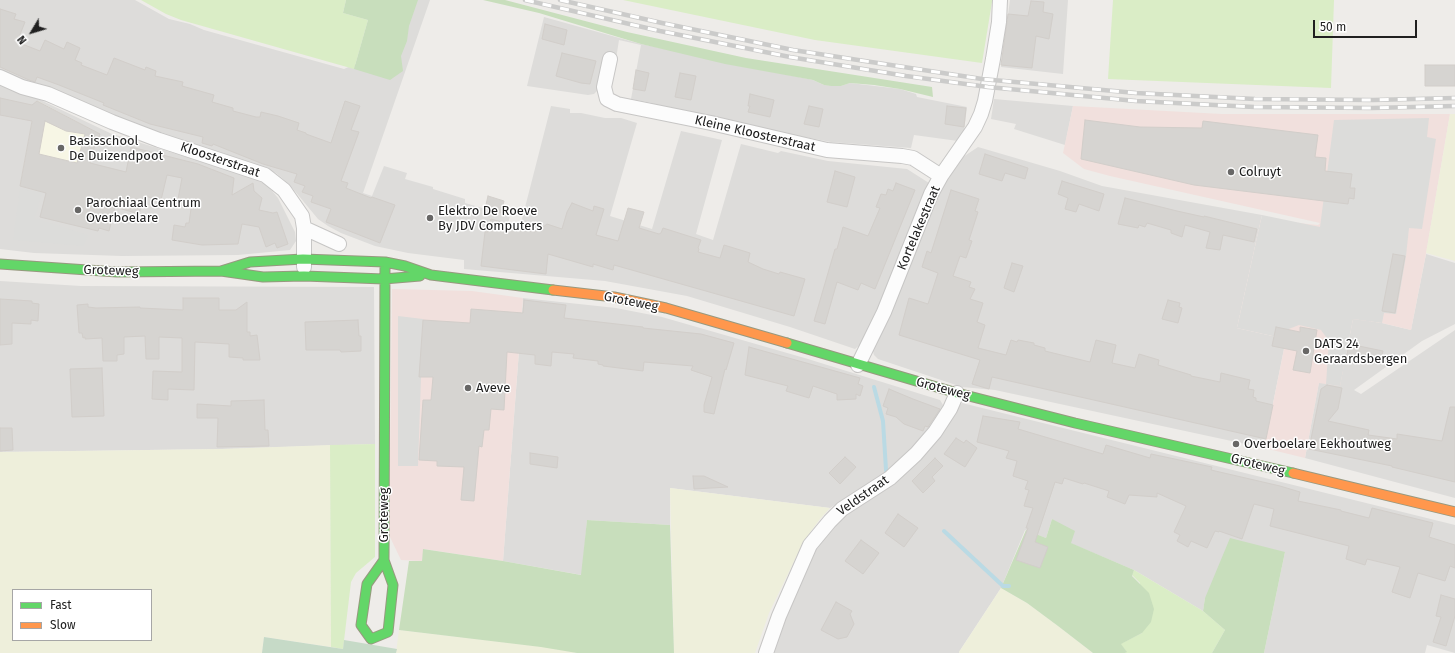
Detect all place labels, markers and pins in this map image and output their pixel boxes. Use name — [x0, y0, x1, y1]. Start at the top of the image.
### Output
place label: Basisschool De Duizendpoot — [69, 133, 163, 164]
marker: Basisschool De Duizendpoot — [56, 143, 66, 153]
place label: Colruyt — [1239, 164, 1281, 180]
marker: Colruyt — [1226, 167, 1236, 177]
place label: Parochiaal Centrum Overboelare — [86, 195, 201, 226]
place label: Elektro De Roeve By JDV Computers — [438, 203, 542, 234]
marker: Parochiaal Centrum Overboelare — [73, 205, 83, 215]
marker: Elektro De Roeve By JDV Computers — [425, 213, 435, 223]
place label: DATS 24 Geraardsbergen — [1314, 336, 1407, 367]
marker: DATS 24 Geraardsbergen — [1301, 346, 1311, 356]
place label: Aveve — [476, 380, 510, 396]
marker: Aveve — [463, 383, 473, 393]
place label: Overboelare Eekhoutweg — [1244, 436, 1391, 452]
marker: Overboelare Eekhoutweg — [1231, 439, 1241, 449]

